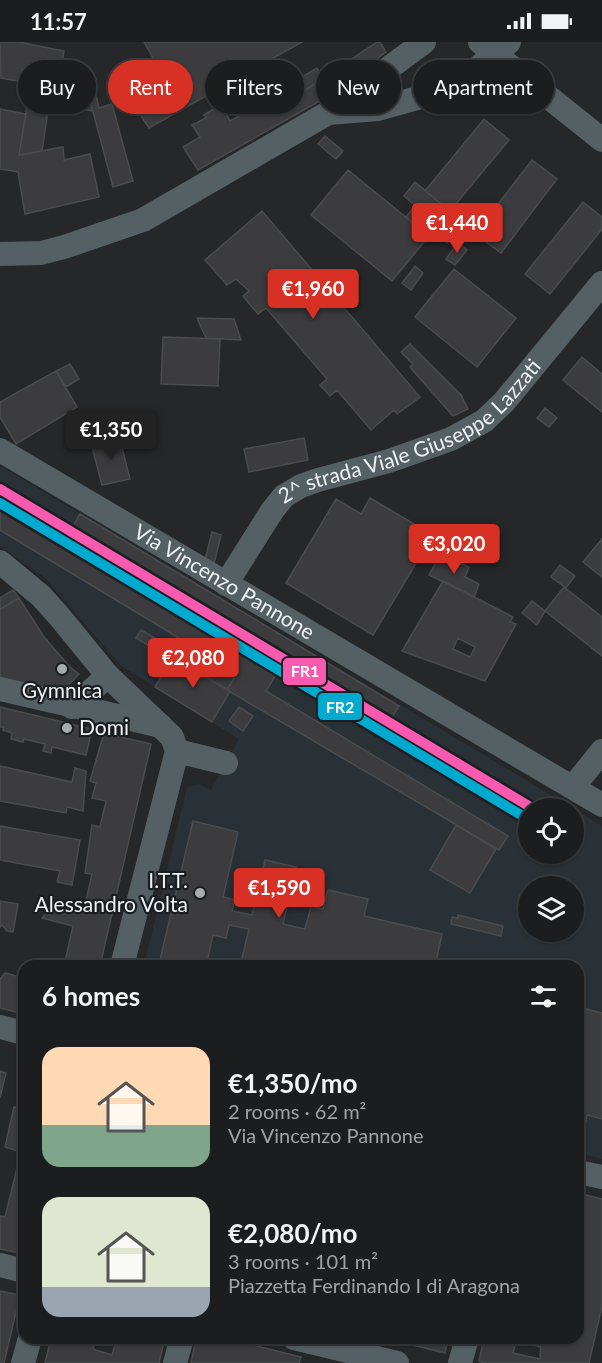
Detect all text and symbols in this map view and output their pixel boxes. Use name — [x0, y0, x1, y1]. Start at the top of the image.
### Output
text: 11:57 — [30, 8, 87, 35]
chip: Buy — [18, 60, 96, 114]
chip: Rent — [108, 60, 193, 114]
chip: Filters — [205, 60, 304, 114]
chip: New — [316, 60, 401, 114]
chip: Apartment — [413, 60, 554, 114]
pin: €1,440 — [408, 203, 506, 254]
text: €1,440 — [426, 210, 488, 234]
pin: €1,960 — [264, 269, 362, 320]
text: €1,960 — [282, 276, 344, 300]
street label: 2^ strada Viale Giuseppe Lazzati — [273, 353, 545, 508]
pin: €1,350 — [62, 410, 160, 461]
text: €1,350 — [80, 417, 142, 441]
street label: Via Vincenzo Pannone — [130, 518, 320, 644]
pin: €3,020 — [405, 524, 503, 575]
text: €3,020 — [423, 531, 485, 555]
pin: €2,080 — [144, 638, 242, 689]
text: €2,080 — [162, 645, 224, 669]
line badge: FR1 — [282, 657, 327, 686]
text: FR1 — [291, 661, 319, 680]
marker: Gymnica — [55, 662, 69, 676]
place label: Gymnica — [22, 677, 102, 702]
line badge: FR2 — [317, 692, 363, 721]
text: FR2 — [326, 697, 354, 716]
place label: Domi — [79, 714, 129, 739]
marker: Domi — [60, 721, 74, 735]
map controls — [518, 798, 584, 942]
button: locate — [518, 798, 584, 864]
place label: I.T.T. Alessandro Volta — [34, 867, 188, 916]
pin: €1,590 — [230, 868, 328, 919]
text: €1,590 — [248, 875, 310, 899]
button: layers — [518, 876, 584, 942]
marker: I.T.T. Alessandro Volta — [193, 886, 207, 900]
text: 6 homes — [42, 980, 140, 1012]
icon: filters — [527, 980, 560, 1013]
text: €1,350/mo — [228, 1067, 358, 1099]
icon: home — [90, 1071, 162, 1143]
text: 2 rooms · 62 m² — [228, 1099, 366, 1123]
text: Via Vincenzo Pannone — [228, 1123, 424, 1147]
text: €2,080/mo — [228, 1217, 358, 1249]
icon: home — [90, 1221, 162, 1293]
text: 3 rooms · 101 m² — [228, 1249, 378, 1273]
text: Piazzetta Ferdinando I di Aragona — [228, 1273, 520, 1297]

